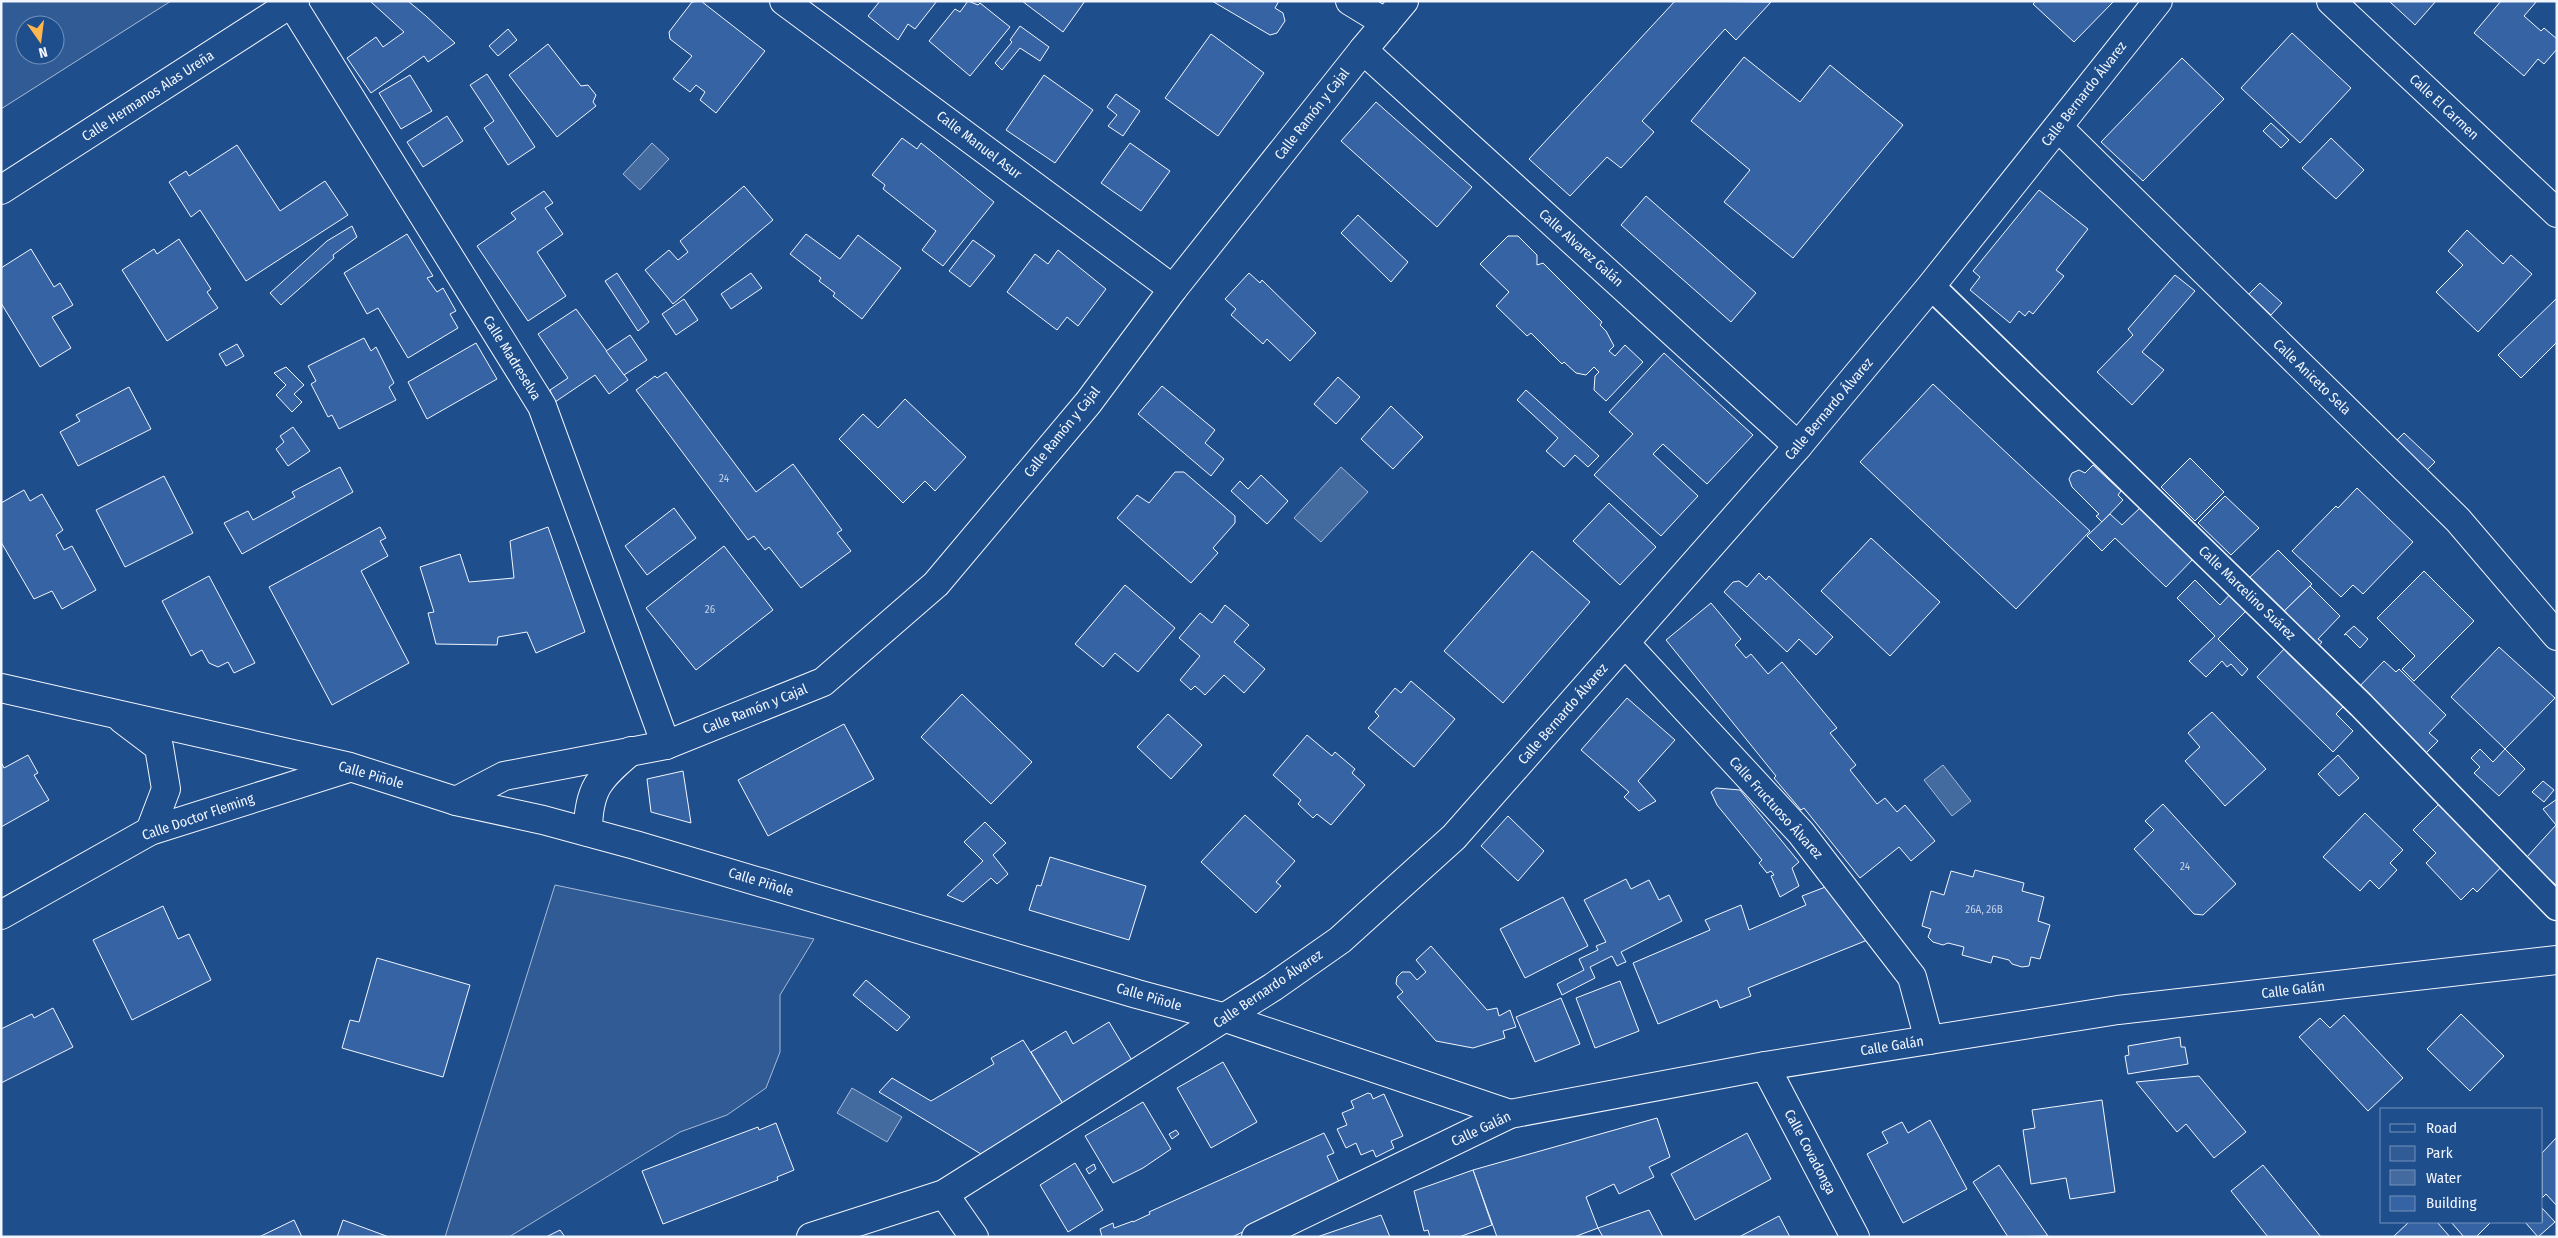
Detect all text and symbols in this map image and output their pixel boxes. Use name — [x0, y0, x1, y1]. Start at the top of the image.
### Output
north arrow — [15, 15, 65, 65]
street label: Calle Bernardo Álvarez — [2037, 37, 2130, 150]
text: N — [37, 43, 49, 61]
street label: Calle Hermanos Alas Ureña — [79, 47, 217, 145]
street label: Calle Ramón y Cajal — [1271, 65, 1353, 163]
street label: Calle El Carmen — [2406, 71, 2482, 143]
street label: Calle Manuel Asur — [933, 107, 1025, 183]
street label: Calle Alvarez Galán — [1535, 206, 1627, 290]
street label: Calle Madreselva — [479, 313, 545, 403]
street label: Calle Aniceto Sela — [2270, 336, 2355, 418]
street label: Calle Bernardo Álvarez — [1781, 353, 1877, 464]
street label: Calle Ramón y Cajal — [1020, 383, 1104, 481]
house number: 24 — [719, 472, 730, 485]
street label: Calle Marcelino Suárez — [2195, 542, 2299, 644]
house number: 26 — [705, 603, 716, 616]
street label: Calle Bernardo Álvarez — [1514, 659, 1612, 768]
street label: Calle Ramón y Cajal — [700, 680, 810, 738]
street label: Calle Fructuoso Álvarez — [1726, 753, 1827, 863]
street label: Calle Piñole — [336, 758, 406, 792]
street label: Calle Doctor Fleming — [140, 790, 257, 844]
house number: 24 — [2180, 860, 2191, 873]
street label: Calle Piñole — [726, 864, 796, 900]
house number: 26A, 26B — [1965, 903, 2003, 916]
street label: Calle Bernardo Álvarez — [1210, 945, 1326, 1032]
street label: Calle Galán — [2260, 978, 2326, 1002]
street label: Calle Piñole — [1114, 980, 1184, 1014]
street label: Calle Galán — [1859, 1033, 1925, 1059]
street label: Calle Covadonga — [1781, 1107, 1840, 1197]
street label: Calle Galán — [1448, 1108, 1514, 1150]
legend — [2380, 1108, 2543, 1223]
text: Road — [2426, 1119, 2457, 1137]
text: Park — [2426, 1144, 2453, 1162]
text: Water — [2426, 1169, 2462, 1187]
text: Building — [2426, 1194, 2477, 1212]

